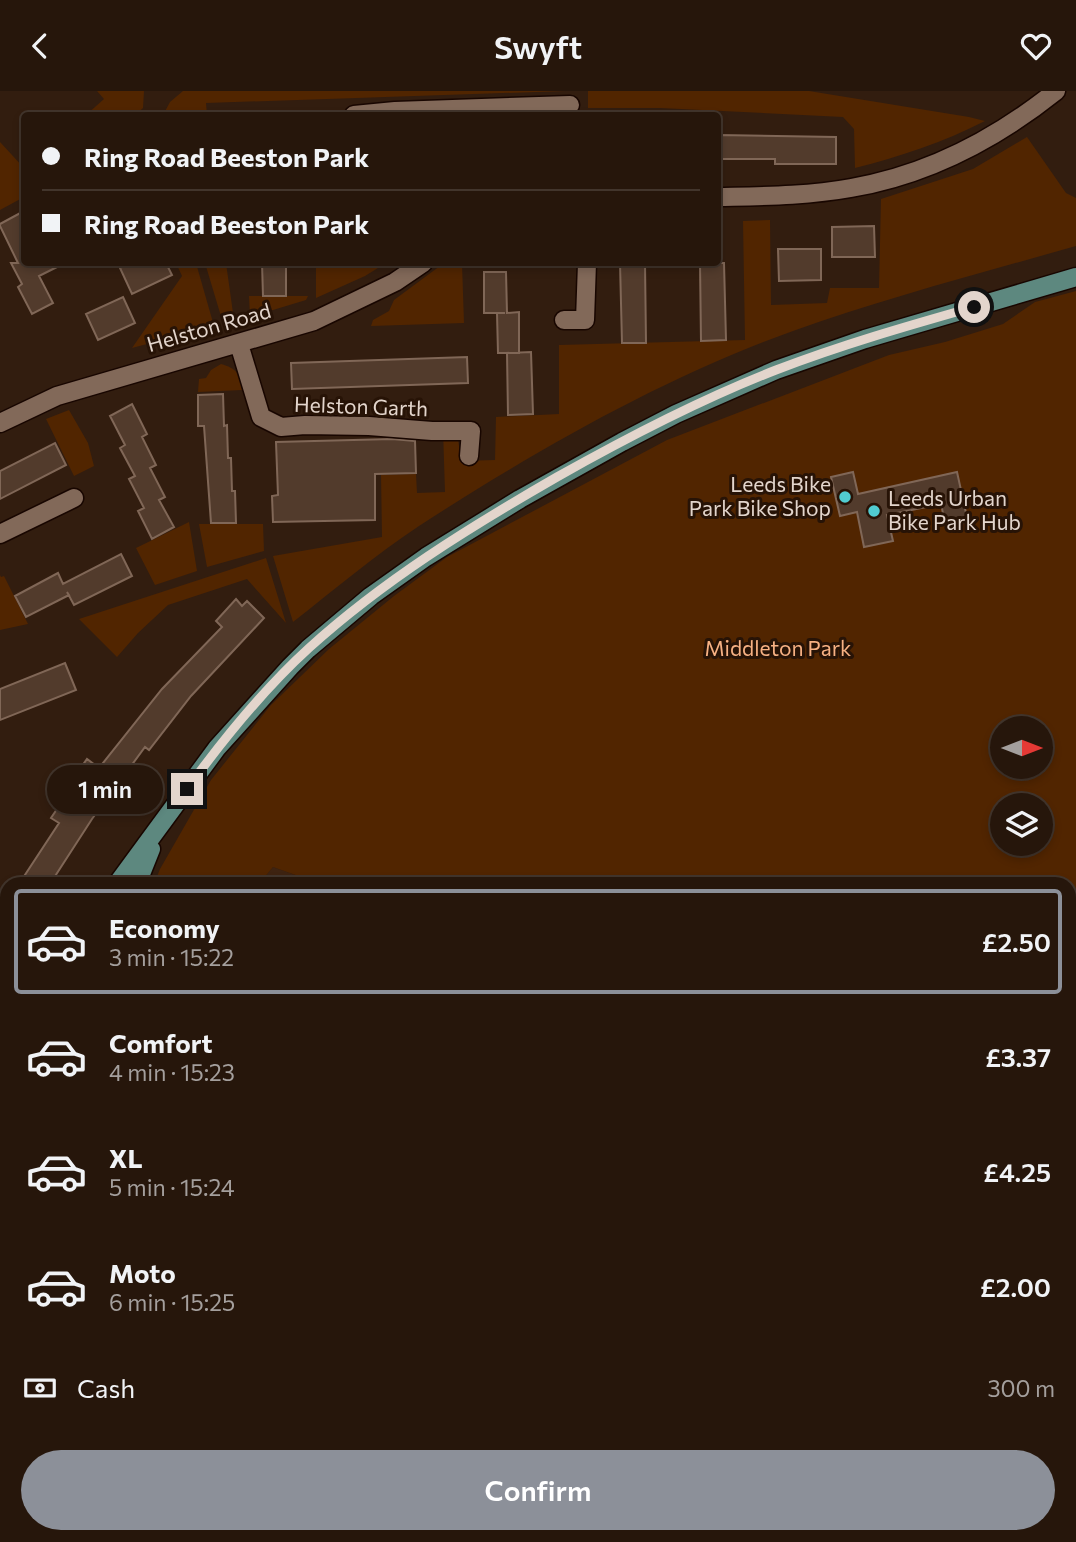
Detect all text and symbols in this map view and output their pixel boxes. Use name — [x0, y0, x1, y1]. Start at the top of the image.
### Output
text: Swyft — [494, 26, 582, 66]
icon: back — [21, 27, 59, 65]
icon: heart — [1017, 27, 1055, 65]
text: Ring Road Beeston Park — [84, 141, 369, 172]
text: Ring Road Beeston Park — [84, 208, 369, 239]
route start — [958, 291, 990, 323]
street label: Helston Road — [144, 297, 273, 356]
street label: Helston Garth — [294, 391, 429, 420]
place label: Leeds Bike Park Bike Shop — [689, 471, 831, 520]
place label: Leeds Urban Bike Park Hub — [888, 485, 1021, 534]
marker: Leeds Bike Park Bike Shop — [837, 489, 853, 505]
marker: Leeds Urban Bike Park Hub — [866, 503, 882, 519]
park label: Middleton Park — [704, 635, 852, 660]
north arrow — [990, 716, 1054, 779]
map controls — [990, 716, 1053, 856]
callout: 1 min — [47, 765, 162, 813]
route end — [171, 773, 203, 805]
text: 1 min — [78, 775, 132, 803]
button: layers — [990, 793, 1053, 856]
icon: car — [25, 910, 88, 973]
text: Economy — [109, 912, 220, 943]
text: £2.50 — [982, 926, 1051, 957]
text: 3 min · 15:22 — [109, 943, 234, 971]
icon: car — [25, 1025, 88, 1088]
text: Comfort — [109, 1027, 212, 1058]
text: £3.37 — [985, 1041, 1051, 1072]
text: 4 min · 15:23 — [109, 1058, 235, 1086]
icon: car — [25, 1140, 88, 1203]
text: XL — [109, 1142, 143, 1173]
text: £4.25 — [983, 1156, 1051, 1187]
text: 5 min · 15:24 — [109, 1173, 235, 1201]
icon: car — [25, 1255, 88, 1318]
text: Moto — [109, 1257, 176, 1288]
text: £2.00 — [980, 1271, 1051, 1302]
text: 6 min · 15:25 — [109, 1288, 235, 1316]
icon: cash — [21, 1369, 59, 1407]
text: Cash — [77, 1372, 135, 1403]
text: 300 m — [987, 1374, 1055, 1402]
button: Confirm — [21, 1450, 1055, 1530]

